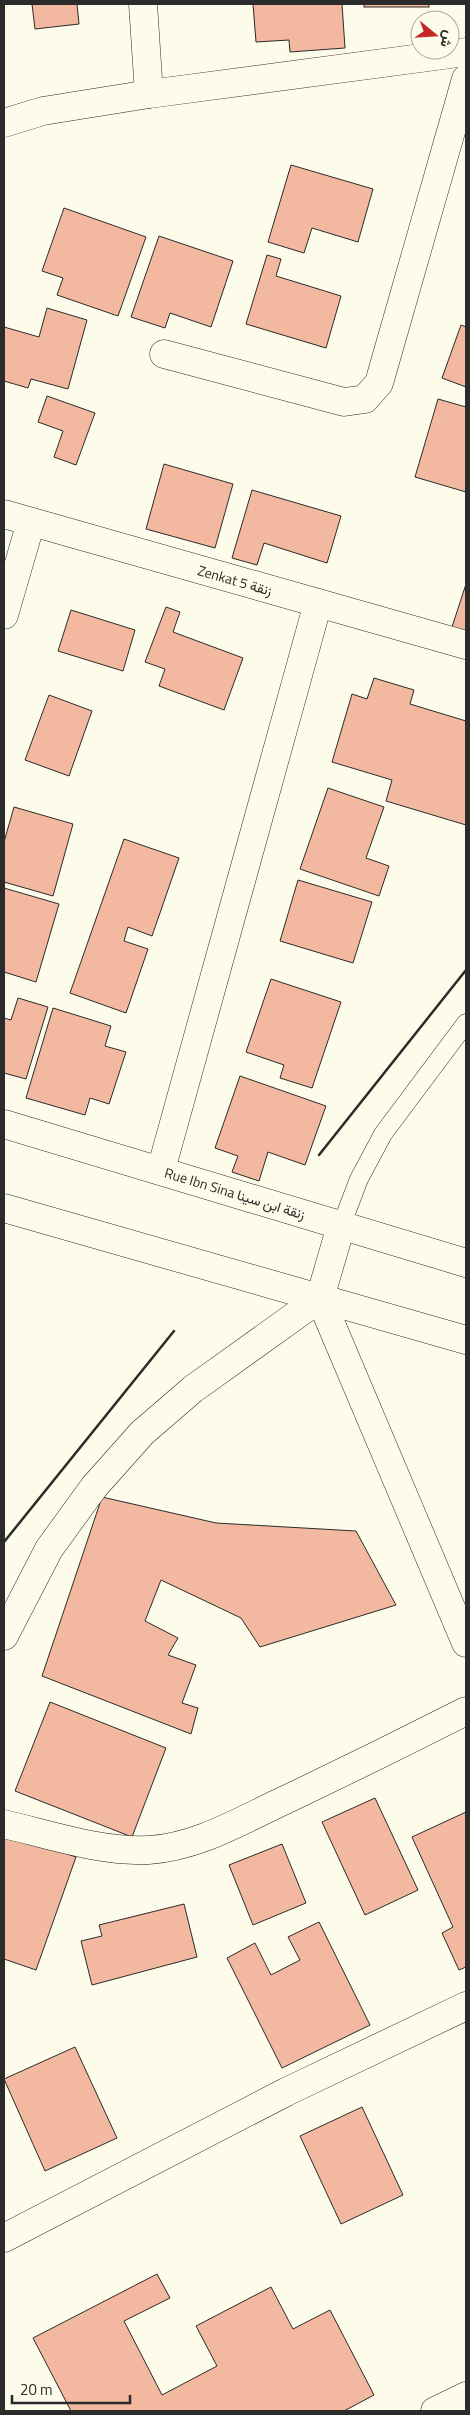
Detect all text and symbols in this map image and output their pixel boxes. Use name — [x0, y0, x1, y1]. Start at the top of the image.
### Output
north arrow — [410, 10, 460, 60]
text: ش — [435, 28, 460, 51]
street label: Zenkat 5 زنقة — [195, 559, 275, 601]
street label: Rue Ibn Sina زنقة ابن سينا — [162, 1162, 308, 1224]
scale bar — [12, 2372, 130, 2404]
text: 20 m — [20, 2378, 53, 2401]

